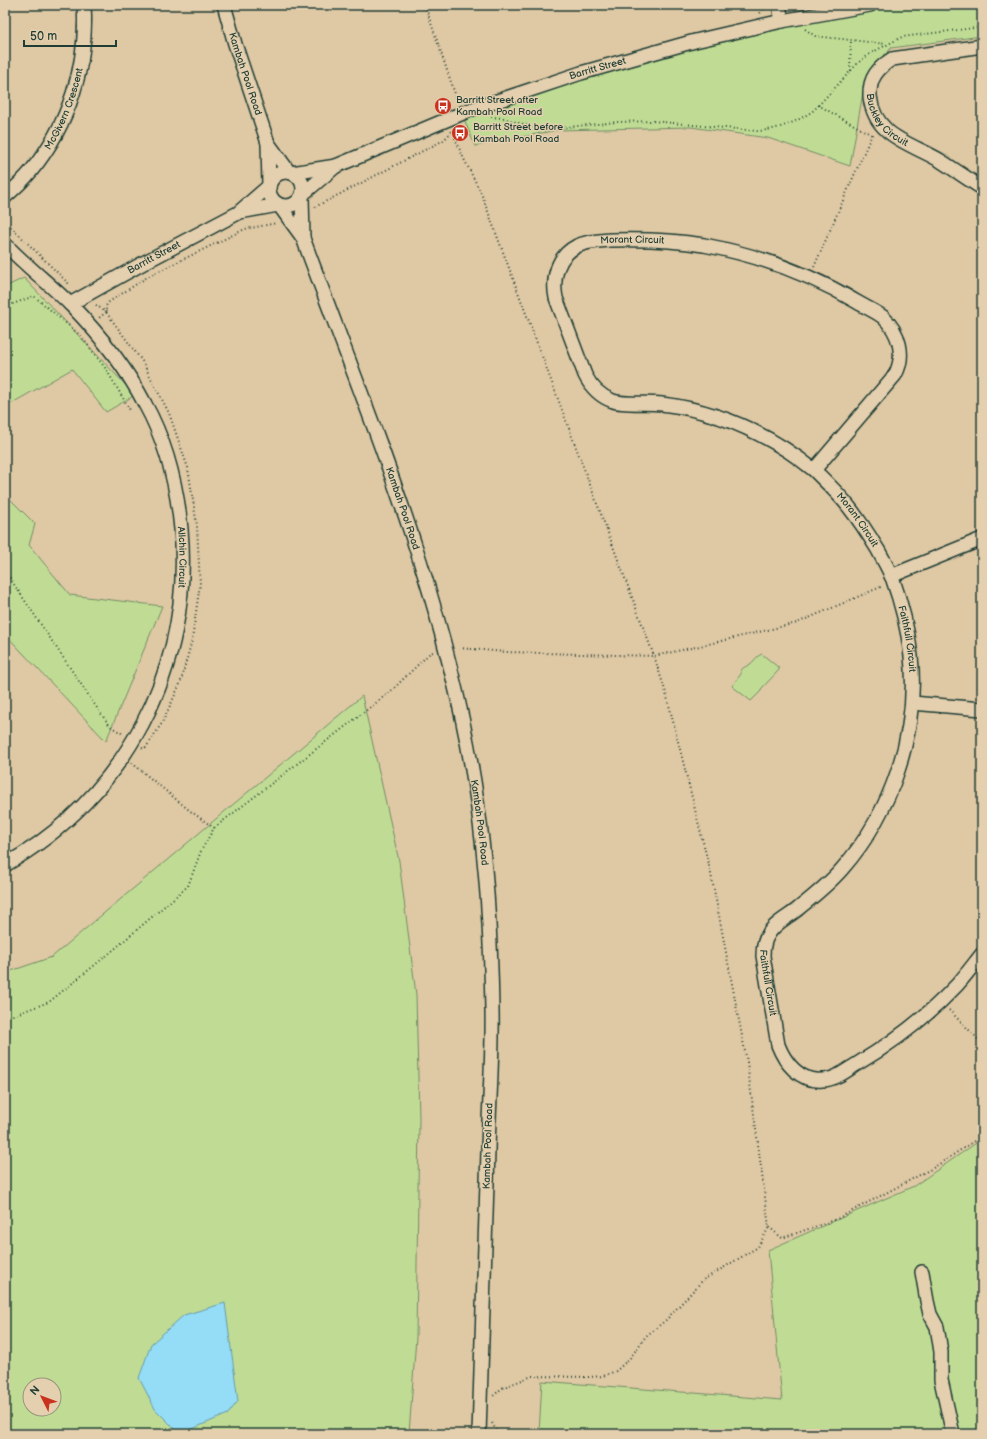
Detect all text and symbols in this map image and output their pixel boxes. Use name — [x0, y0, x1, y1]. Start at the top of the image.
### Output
scale bar — [24, 22, 116, 48]
text: 50 m — [30, 29, 57, 44]
street label: Kambah Pool Road — [226, 31, 264, 117]
street label: Barritt Street — [568, 55, 627, 82]
street label: McGivern Crescent — [42, 67, 86, 152]
street label: Buckley Circuit — [864, 93, 910, 149]
place label: Barritt Street after Kambah Pool Road — [456, 94, 543, 118]
bus stop icon: Barritt Street after Kambah Pool Road — [433, 96, 453, 116]
place label: Barritt Street before Kambah Pool Road — [473, 121, 563, 145]
bus stop icon: Barritt Street before Kambah Pool Road — [450, 123, 470, 143]
street label: Morant Circuit — [600, 234, 665, 247]
street label: Barritt Street — [125, 238, 182, 277]
street label: Kambah Pool Road — [383, 466, 422, 551]
street label: Morant Circuit — [834, 490, 881, 549]
street label: Allchin Circuit — [175, 526, 188, 588]
street label: Faithfull Circuit — [895, 604, 918, 672]
street label: Kambah Pool Road — [468, 779, 491, 866]
street label: Faithfull Circuit — [757, 949, 779, 1017]
street label: Kambah Pool Road — [480, 1102, 496, 1189]
north arrow — [22, 1377, 62, 1417]
text: N — [27, 1383, 43, 1398]

